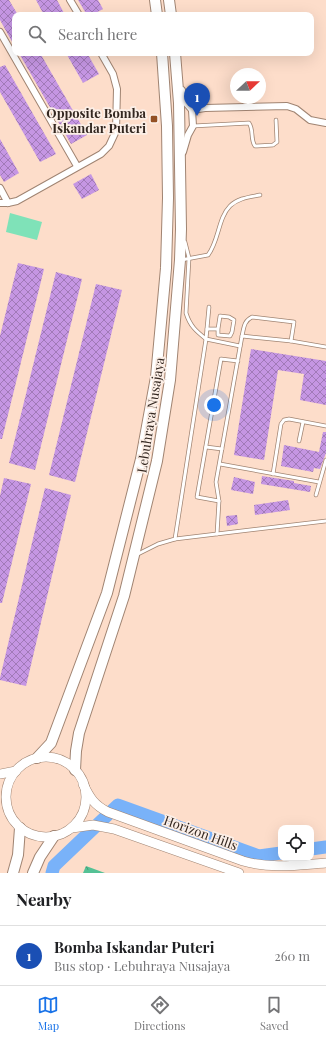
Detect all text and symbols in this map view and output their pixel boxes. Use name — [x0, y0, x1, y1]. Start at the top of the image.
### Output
search box — [12, 12, 314, 56]
icon: search — [26, 23, 48, 45]
text: Search here — [58, 24, 137, 44]
north arrow — [230, 68, 266, 104]
pin: 1 — [184, 83, 210, 116]
place label: Opposite Bomba Iskandar Puteri — [46, 104, 146, 136]
marker: Opposite Bomba Iskandar Puteri — [149, 114, 159, 124]
street label: Lebuhraya Nusajaya — [132, 356, 168, 474]
your location — [204, 395, 224, 415]
street label: Horizon Hills — [162, 811, 241, 853]
map controls — [278, 825, 314, 861]
button: locate — [278, 825, 314, 861]
text: Nearby — [16, 888, 71, 910]
text: Bomba Iskandar Puteri — [54, 937, 214, 957]
text: 1 — [27, 947, 31, 964]
text: 260 m — [274, 947, 310, 964]
text: Bus stop · Lebuhraya Nusajaya — [54, 957, 230, 974]
tab: Map — [37, 994, 59, 1033]
tab: Directions — [134, 994, 185, 1033]
tab: Saved — [260, 994, 289, 1033]

